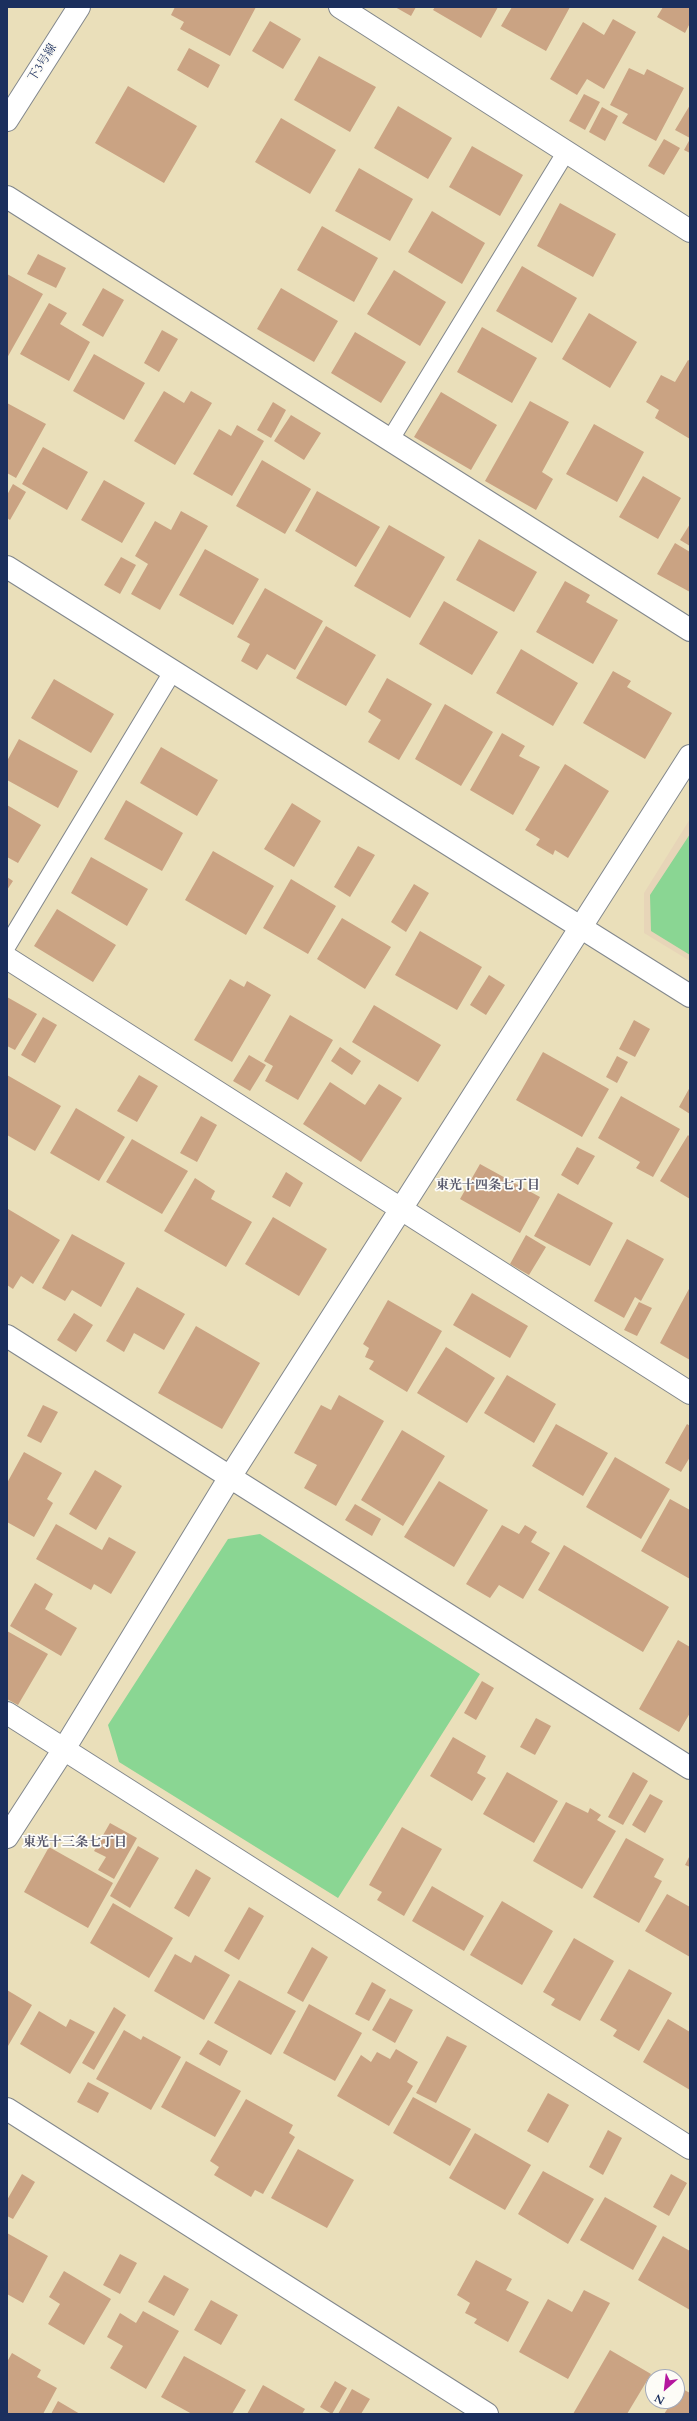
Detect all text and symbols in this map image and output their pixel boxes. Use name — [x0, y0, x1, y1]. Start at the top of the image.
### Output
street label: 下3号線 — [26, 41, 60, 85]
district label: 東光十四条七丁目 — [436, 1178, 540, 1194]
district label: 東光十三条七丁目 — [23, 1835, 127, 1851]
north arrow — [645, 2369, 685, 2409]
text: N — [652, 2390, 667, 2408]

